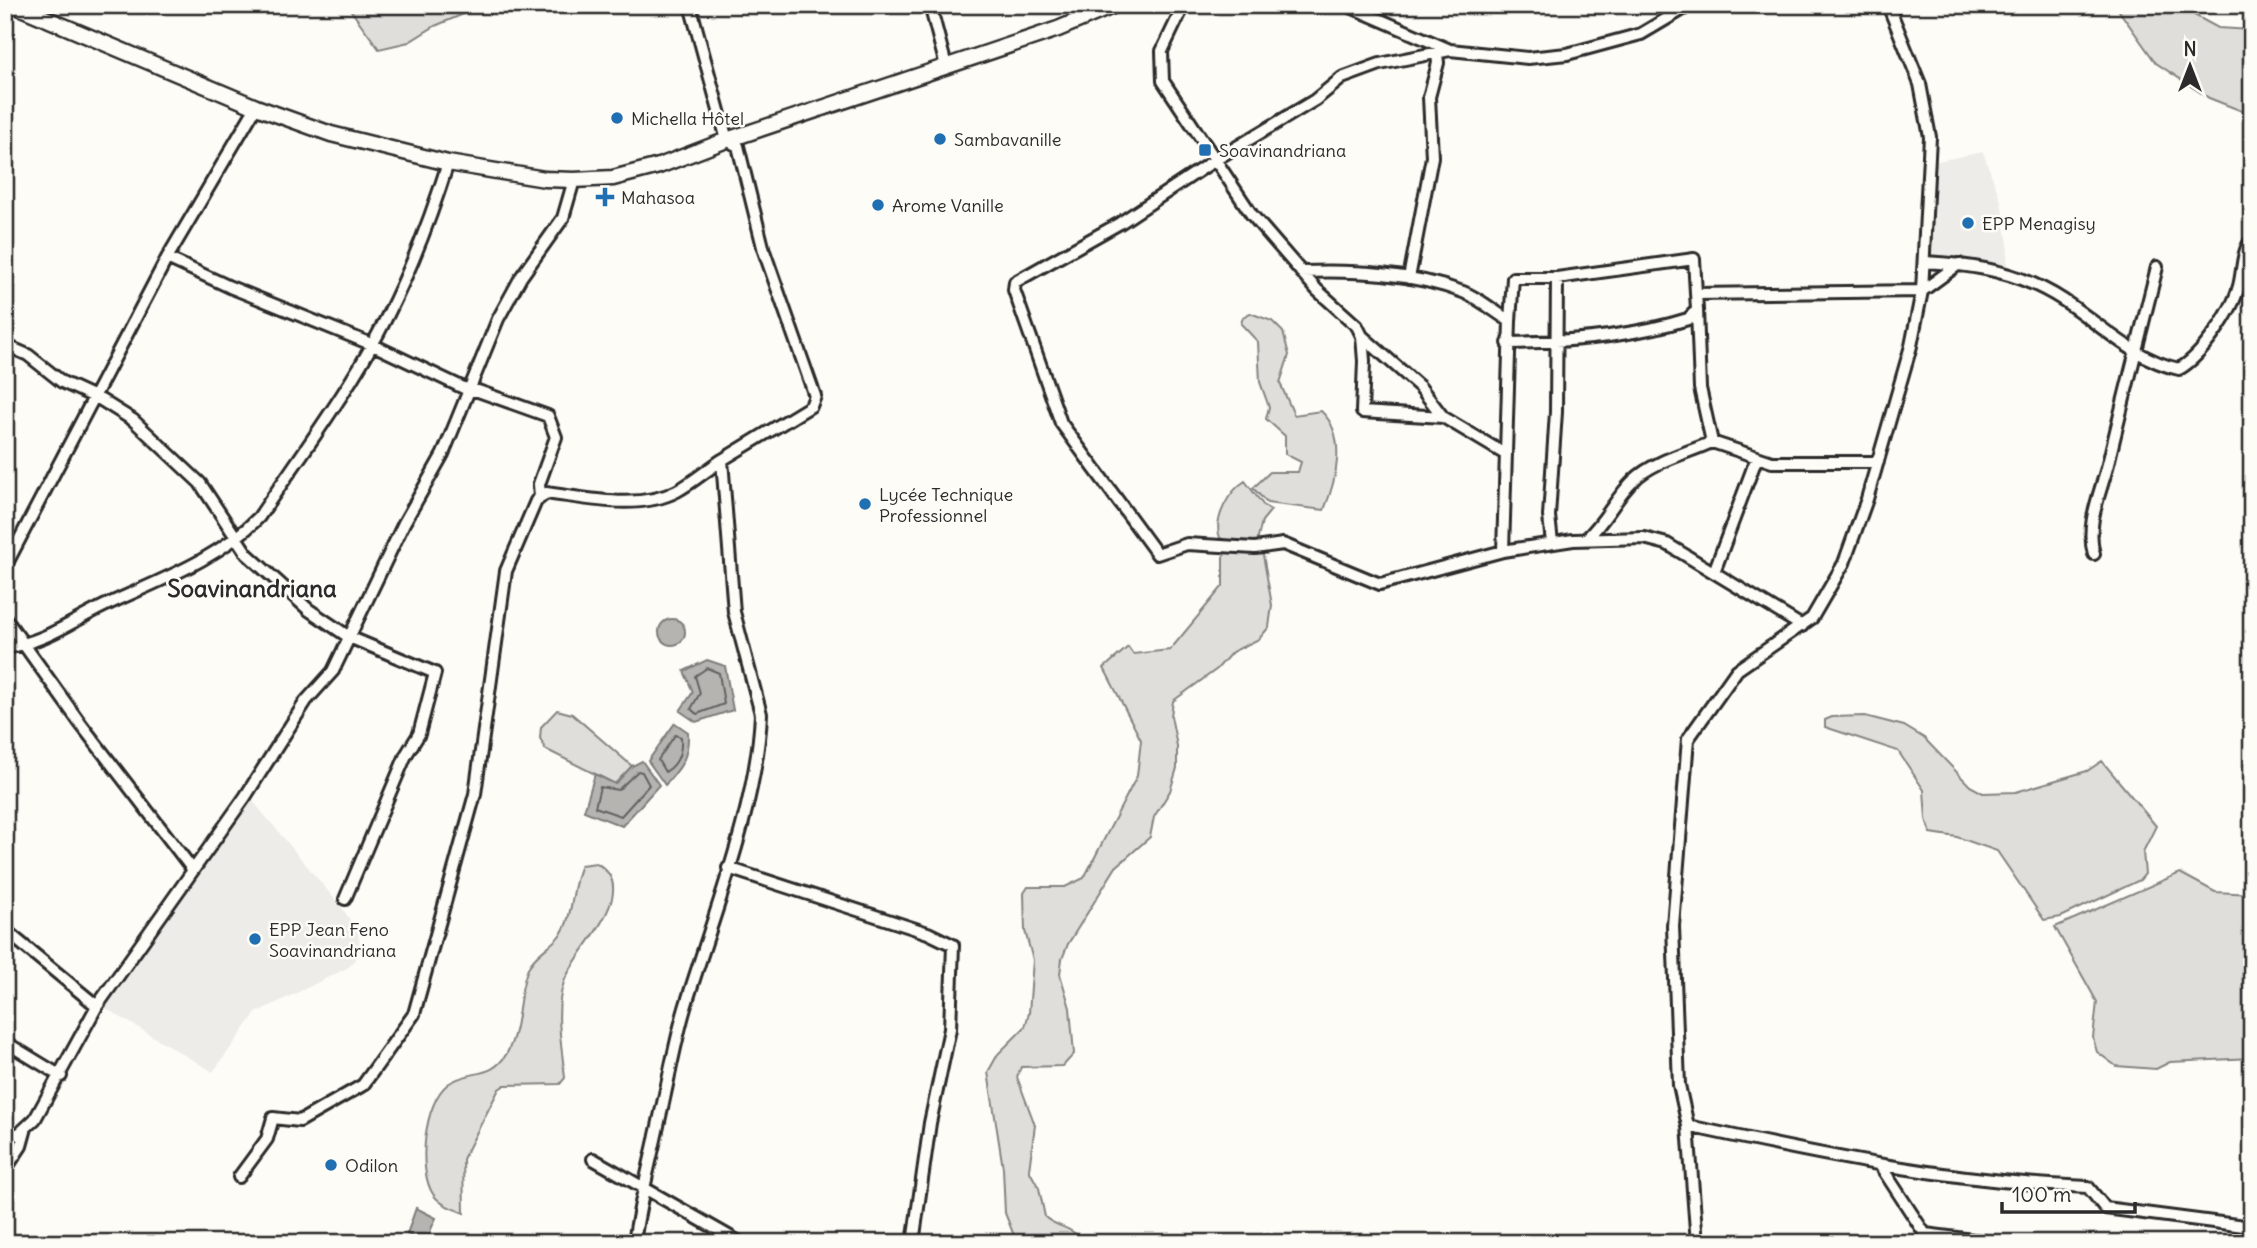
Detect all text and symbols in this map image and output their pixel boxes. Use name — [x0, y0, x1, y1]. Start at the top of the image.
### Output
north arrow — [2156, 32, 2226, 102]
text: N — [2183, 37, 2197, 61]
place label: Michella Hôtel — [631, 107, 744, 130]
marker: Michella Hôtel — [609, 110, 625, 126]
place label: Sambavanille — [954, 128, 1061, 151]
marker: Sambavanille — [932, 131, 948, 147]
place label: Soavinandriana — [1219, 139, 1346, 162]
marker: Soavinandriana — [1197, 142, 1213, 158]
place label: Mahasoa — [621, 186, 695, 209]
marker: Mahasoa — [595, 187, 615, 207]
place label: Arome Vanille — [892, 194, 1004, 217]
marker: Arome Vanille — [870, 197, 886, 213]
place label: EPP Menagisy — [1982, 212, 2096, 235]
marker: EPP Menagisy — [1960, 215, 1976, 231]
place label: Lycée Technique Professionnel — [879, 483, 1013, 527]
marker: Lycée Technique Professionnel — [857, 496, 873, 512]
district label: Soavinandriana — [167, 573, 337, 603]
place label: EPP Jean Feno Soavinandriana — [269, 918, 396, 962]
marker: EPP Jean Feno Soavinandriana — [247, 931, 263, 947]
place label: Odilon — [345, 1154, 398, 1177]
marker: Odilon — [323, 1157, 339, 1173]
scale bar — [2002, 1171, 2134, 1215]
text: 100 m — [2012, 1181, 2071, 1208]

